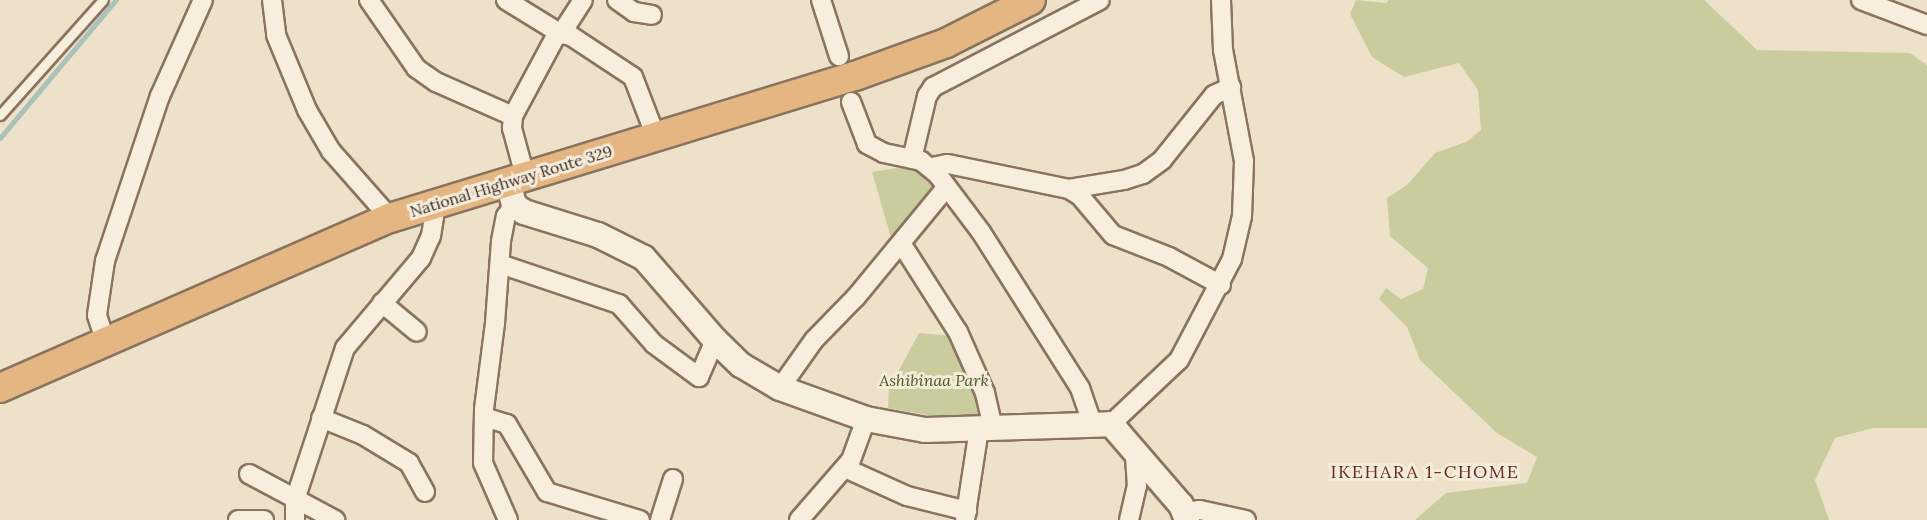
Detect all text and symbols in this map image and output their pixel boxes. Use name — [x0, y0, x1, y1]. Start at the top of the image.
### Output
street label: National Highway Route 329 — [408, 141, 614, 221]
park label: Ashibinaa Park — [879, 370, 989, 390]
district label: IKEHARA 1-CHOME — [1330, 461, 1520, 483]

